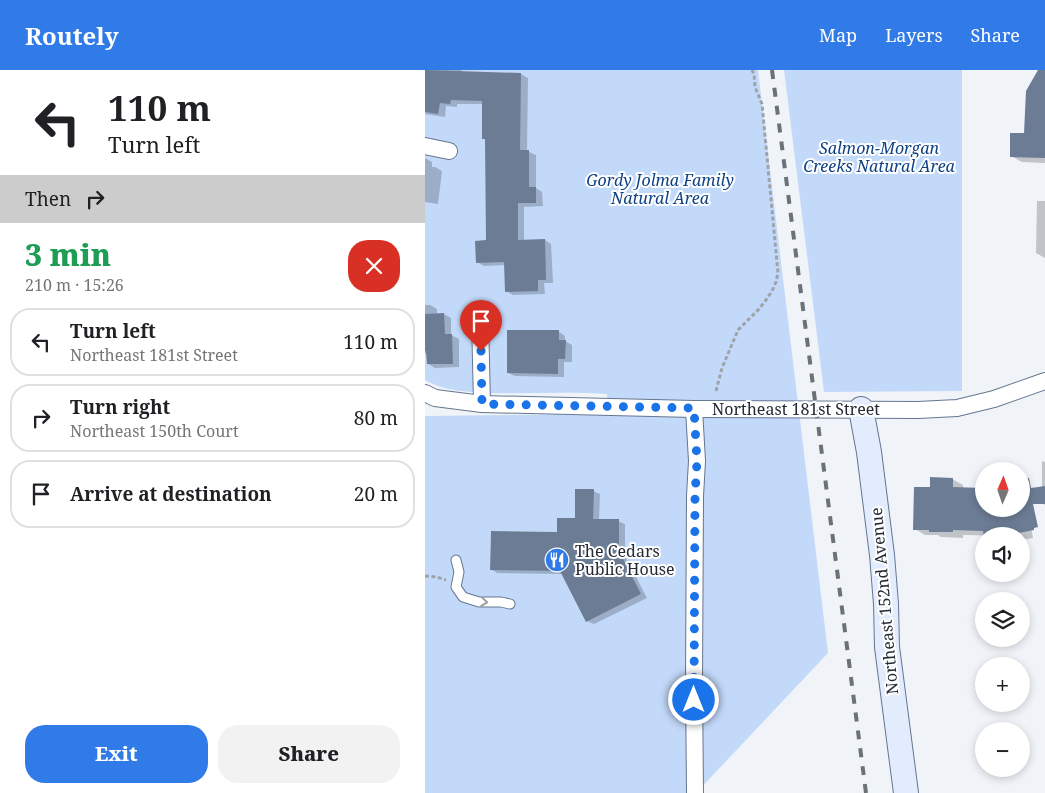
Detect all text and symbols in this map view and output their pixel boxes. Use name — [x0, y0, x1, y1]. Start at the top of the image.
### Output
text: Routely — [25, 19, 119, 52]
text: Map — [819, 23, 857, 47]
text: Layers — [885, 23, 943, 47]
text: Share — [971, 23, 1020, 47]
text: 110 m — [108, 84, 211, 131]
icon: left — [25, 90, 90, 155]
text: Turn left — [108, 129, 200, 159]
park label: Salmon-Morgan Creeks Natural Area — [803, 137, 956, 177]
park label: Gordy Jolma Family Natural Area — [586, 169, 734, 209]
icon: right — [81, 185, 109, 213]
text: Then — [25, 186, 71, 212]
text: 3 min — [25, 234, 111, 275]
button: close — [348, 240, 400, 292]
text: 210 m · 15:26 — [25, 274, 124, 296]
pin — [460, 300, 502, 351]
icon: arrive — [467, 307, 495, 335]
text: Turn left — [70, 318, 156, 344]
icon: left — [27, 328, 55, 356]
text: 110 m — [343, 329, 398, 355]
text: Northeast 181st Street — [70, 344, 238, 366]
text: Turn right — [70, 394, 170, 420]
street label: Northeast 181st Street — [712, 398, 880, 420]
icon: right — [27, 404, 55, 432]
text: 80 m — [354, 405, 398, 431]
text: Northeast 150th Court — [70, 420, 239, 442]
north arrow — [975, 462, 1030, 518]
map controls — [975, 462, 1030, 777]
icon: arrive — [27, 480, 55, 508]
text: Arrive at destination — [70, 481, 272, 507]
text: 20 m — [354, 481, 398, 507]
street label: Northeast 152nd Avenue — [865, 507, 903, 695]
button: sound — [975, 527, 1030, 582]
place label: The Cedars Public House — [575, 540, 675, 580]
restaurant icon: The Cedars Public House — [544, 547, 570, 573]
button: layers — [975, 592, 1030, 647]
one-way arrow — [480, 596, 488, 607]
button: + — [975, 657, 1030, 712]
position arrow — [667, 673, 719, 725]
button: − — [975, 722, 1030, 777]
button: Exit — [25, 725, 208, 783]
button: Share — [218, 725, 400, 783]

